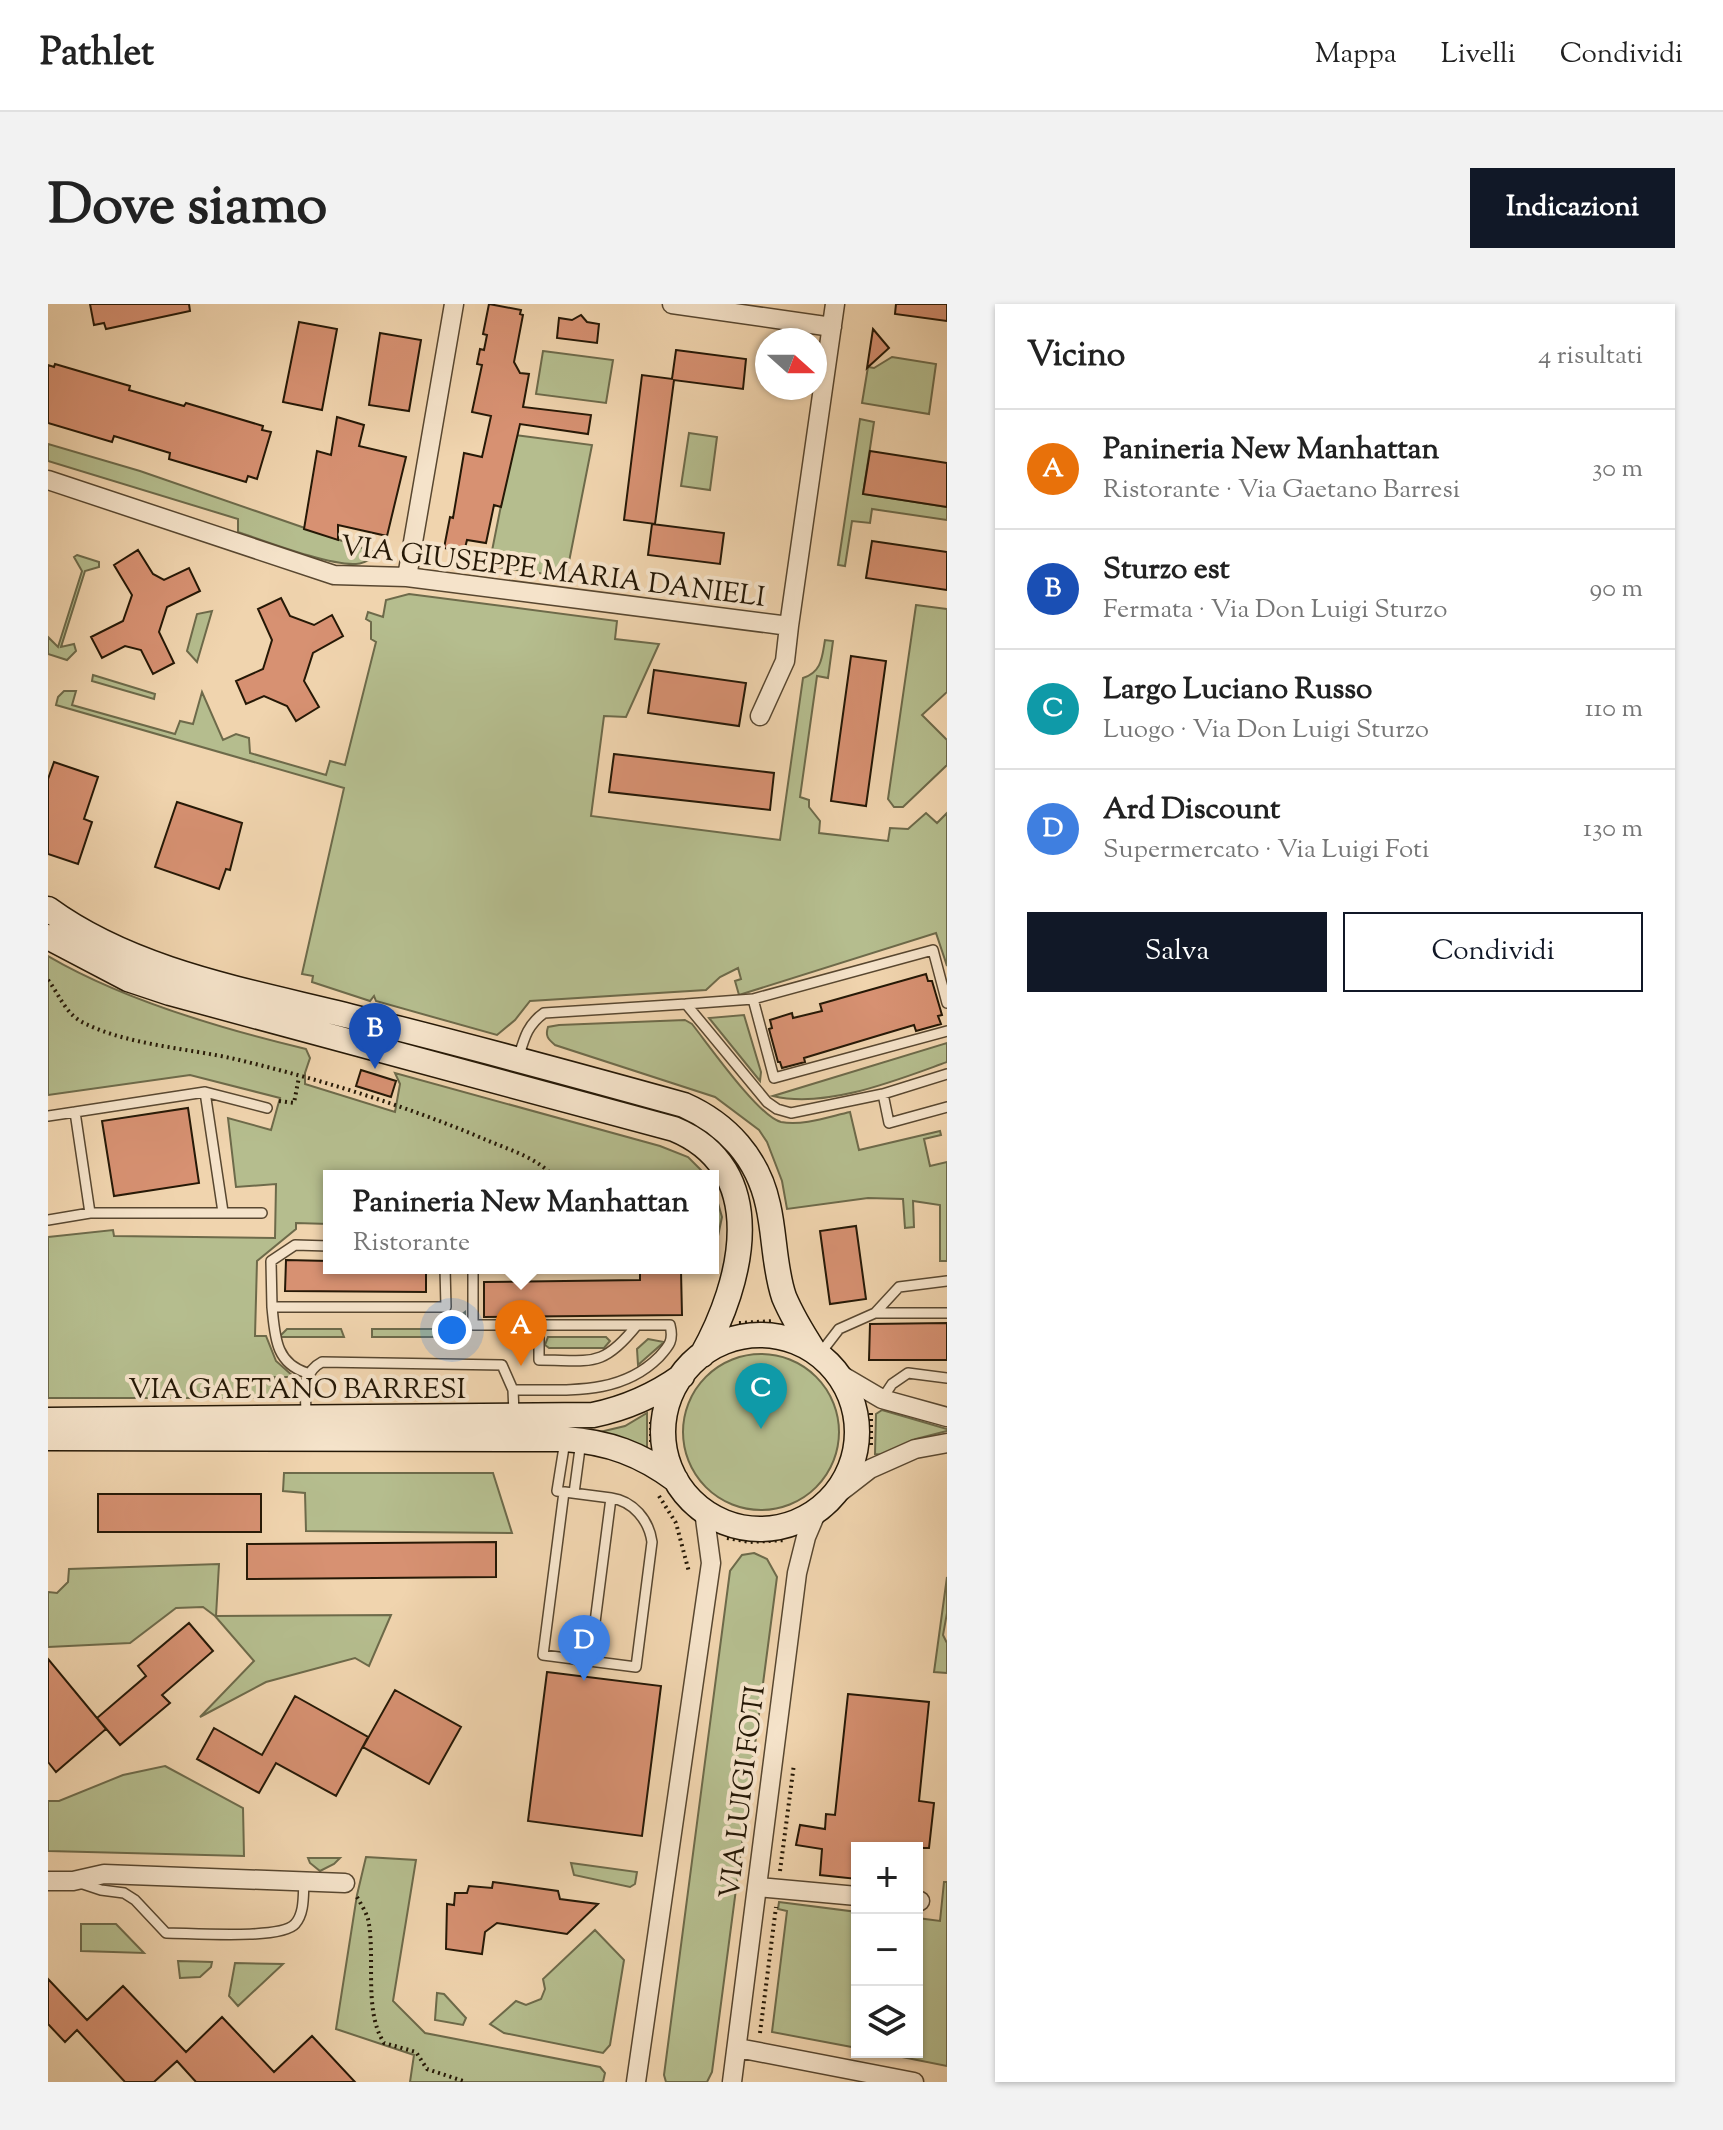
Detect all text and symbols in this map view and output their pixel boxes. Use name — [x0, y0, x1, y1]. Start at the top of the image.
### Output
text: Pathlet — [40, 28, 154, 82]
text: Mappa — [1315, 35, 1397, 75]
text: Livelli — [1441, 35, 1516, 75]
text: Condividi — [1560, 35, 1683, 75]
text: Dove siamo — [48, 168, 327, 249]
button: Indicazioni — [1470, 168, 1675, 248]
north arrow — [755, 328, 827, 400]
text: Vicino — [1027, 332, 1125, 381]
text: 4 risultati — [1538, 338, 1643, 375]
text: Panineria New Manhattan — [1103, 429, 1439, 472]
text: A — [1042, 451, 1064, 488]
text: 30 m — [1592, 451, 1643, 488]
text: Ristorante · Via Gaetano Barresi — [1103, 472, 1460, 509]
street label: VIA GIUSEPPE MARIA DANIELI — [338, 527, 767, 619]
text: Sturzo est — [1103, 549, 1230, 592]
text: B — [1045, 571, 1061, 608]
text: 90 m — [1590, 571, 1643, 608]
text: Fermata · Via Don Luigi Sturzo — [1103, 592, 1447, 629]
text: Largo Luciano Russo — [1103, 669, 1373, 712]
text: C — [1043, 691, 1063, 728]
text: 110 m — [1585, 691, 1643, 728]
text: Luogo · Via Don Luigi Sturzo — [1103, 712, 1429, 749]
text: Ard Discount — [1103, 789, 1280, 832]
text: D — [1043, 811, 1063, 848]
text: 130 m — [1583, 811, 1643, 848]
text: Supermercato · Via Luigi Foti — [1103, 832, 1429, 869]
button: Salva — [1027, 912, 1327, 992]
button: Condividi — [1343, 912, 1643, 992]
pin: B — [349, 1003, 401, 1069]
popup — [323, 1170, 719, 1274]
text: Panineria New Manhattan — [353, 1182, 689, 1225]
text: Ristorante — [353, 1225, 470, 1262]
pin: A — [495, 1300, 547, 1366]
your location — [432, 1310, 472, 1350]
pin: C — [735, 1363, 787, 1429]
street label: VIA GAETANO BARRESI — [128, 1371, 466, 1411]
pin: D — [558, 1615, 610, 1681]
street label: VIA LUIGI FOTI — [711, 1683, 777, 1901]
map controls — [851, 1842, 923, 2058]
button: + — [851, 1842, 923, 1914]
button: − — [851, 1914, 923, 1986]
button: layers — [851, 1986, 923, 2058]

